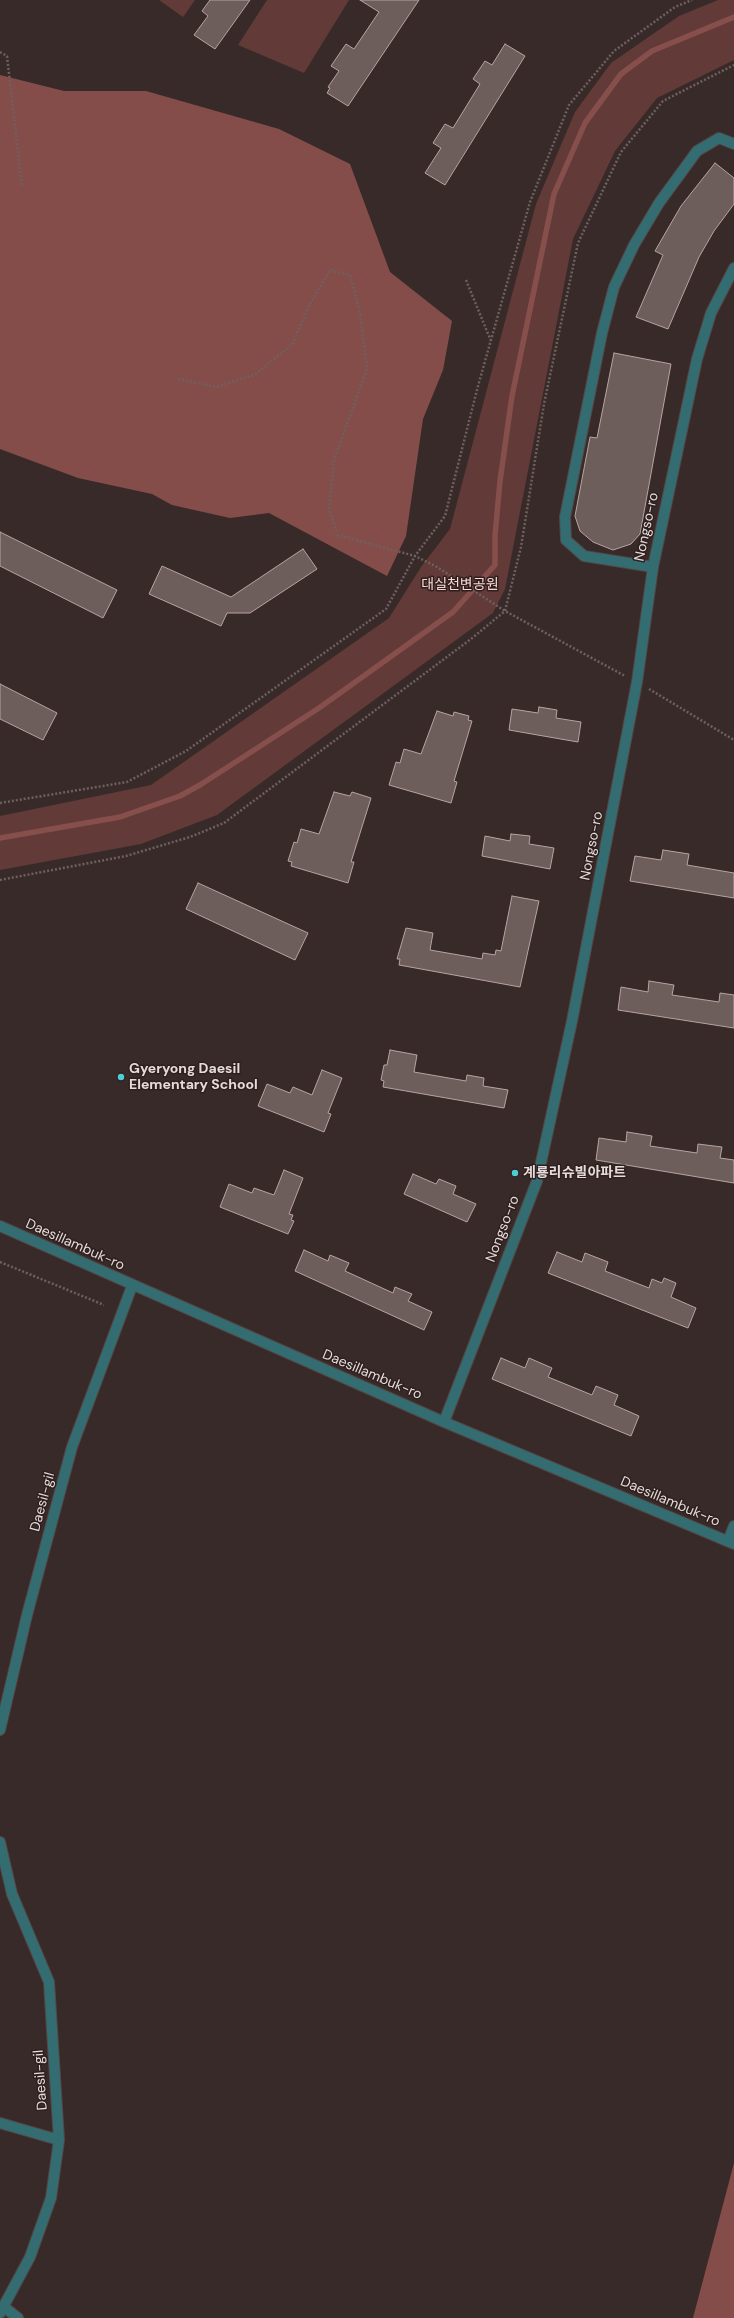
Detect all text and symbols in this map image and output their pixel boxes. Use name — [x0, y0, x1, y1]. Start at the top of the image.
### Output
street label: Nongso-ro — [632, 491, 662, 563]
park label: 대실천변공원 — [421, 577, 499, 593]
street label: Nongso-ro — [577, 810, 607, 882]
place label: Gyeryong Daesil Elementary School — [129, 1061, 258, 1094]
marker: Gyeryong Daesil Elementary School — [116, 1072, 126, 1082]
place label: 계룡리슈빌아파트 — [523, 1165, 626, 1181]
marker: 계룡리슈빌아파트 — [510, 1168, 520, 1178]
street label: Nongso-ro — [483, 1193, 523, 1265]
street label: Daesillambuk-ro — [23, 1216, 127, 1274]
street label: Daesillambuk-ro — [320, 1346, 424, 1404]
street label: Daesil-gil — [27, 1471, 59, 1533]
street label: Daesillambuk-ro — [618, 1473, 722, 1531]
street label: Daesil-gil — [31, 2049, 51, 2111]

